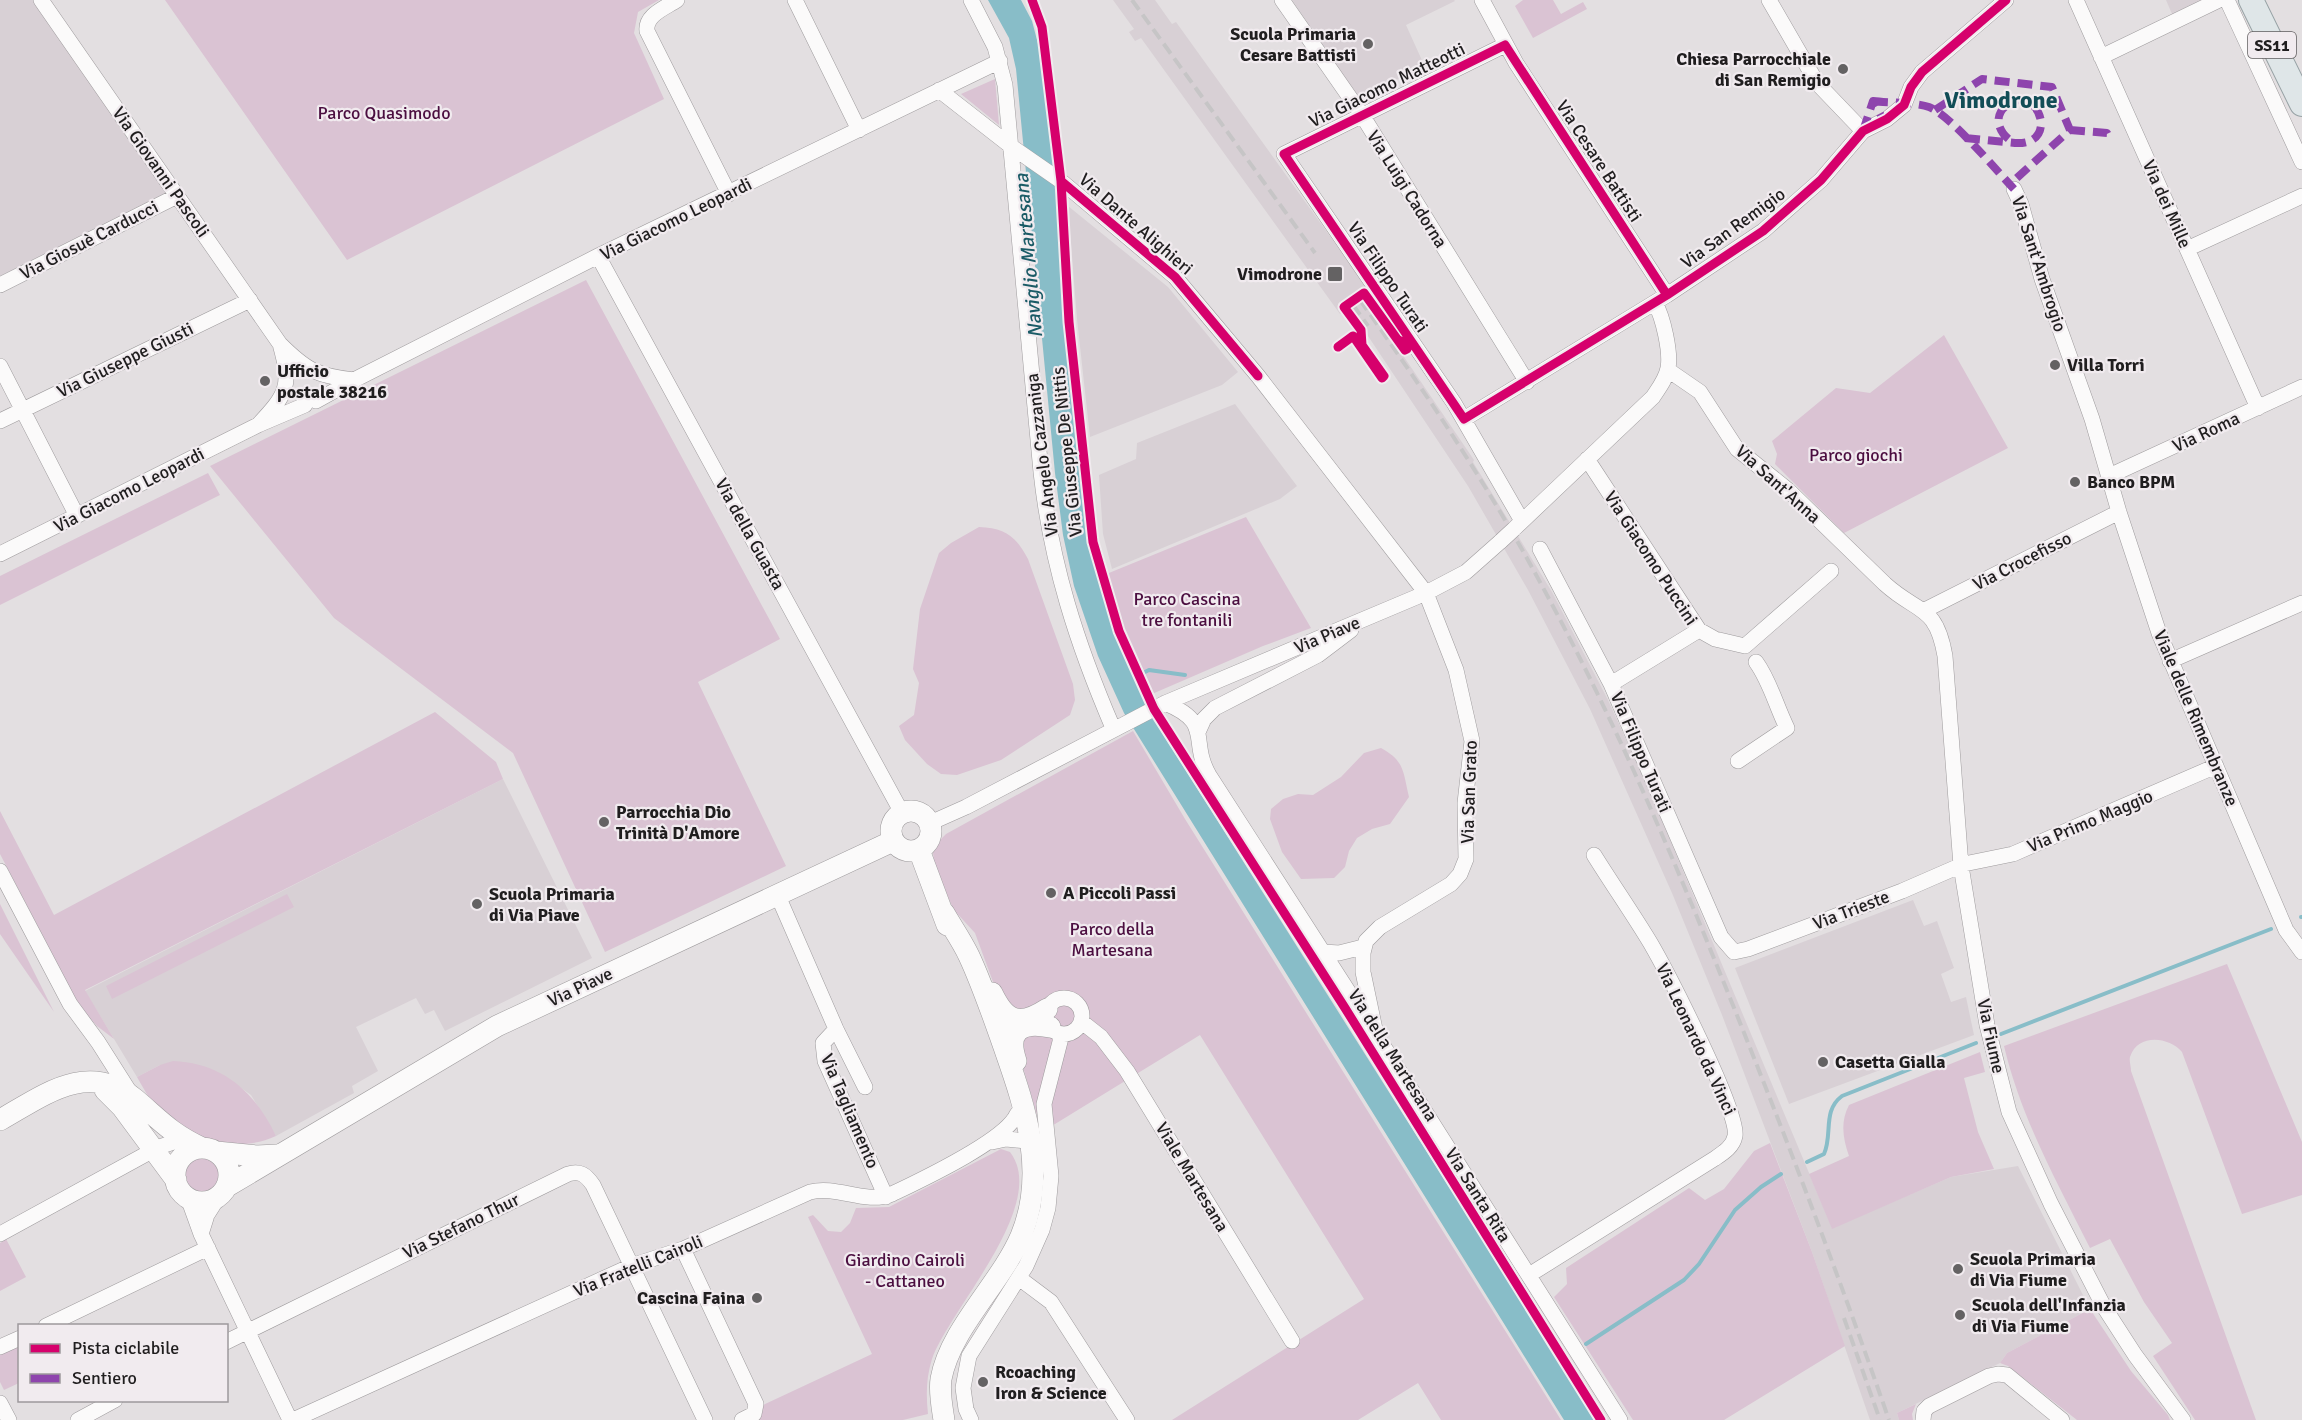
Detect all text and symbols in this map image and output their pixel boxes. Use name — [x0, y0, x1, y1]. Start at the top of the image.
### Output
place label: Scuola Primaria Cesare Battisti — [1230, 23, 1356, 66]
road number: SS11 — [2248, 32, 2296, 58]
marker: Scuola Primaria Cesare Battisti — [1361, 37, 1375, 51]
street label: Via Giacomo Matteotti — [1305, 38, 1469, 132]
place label: Chiesa Parrocchiale di San Remigio — [1676, 48, 1831, 91]
marker: Chiesa Parrocchiale di San Remigio — [1836, 62, 1850, 76]
district label: Vimodrone — [1944, 85, 2058, 115]
street label: Via Cesare Battisti — [1551, 96, 1647, 226]
street label: Via Giovanni Pascoli — [108, 102, 214, 242]
park label: Parco Quasimodo — [317, 102, 451, 124]
street label: Via Luigi Cadorna — [1362, 126, 1452, 252]
street label: Via dei Mille — [2138, 156, 2196, 252]
street label: Via Dante Alighieri — [1075, 169, 1197, 279]
water label: Naviglio Martesana — [1009, 172, 1048, 339]
street label: Via Giacomo Leopardi — [597, 173, 755, 265]
street label: Via San Remigio — [1676, 183, 1790, 273]
street label: Via Sant'Ambrogio — [2007, 193, 2071, 335]
street label: Via Giosuè Carducci — [16, 196, 162, 284]
street label: Via Filippo Turati — [1343, 217, 1433, 337]
place label: Vimodrone — [1237, 263, 1322, 285]
marker: Vimodrone — [1326, 265, 1344, 283]
street label: Via Giuseppe Giusti — [53, 317, 197, 403]
place label: Villa Torri — [2067, 354, 2145, 376]
marker: Villa Torri — [2048, 358, 2062, 372]
place label: Ufficio postale 38216 — [277, 360, 387, 403]
street label: Via Giuseppe De Nittis — [1047, 366, 1087, 538]
street label: Via Angelo Cazzaniga — [1021, 372, 1063, 538]
marker: Ufficio postale 38216 — [258, 374, 272, 388]
street label: Via Roma — [2169, 407, 2243, 457]
street label: Via Sant'Anna — [1731, 440, 1825, 528]
street label: Via Giacomo Leopardi — [50, 443, 208, 537]
park label: Parco giochi — [1809, 444, 1903, 466]
place label: Banco BPM — [2087, 471, 2175, 493]
street label: Via della Guasta — [710, 474, 790, 594]
marker: Banco BPM — [2068, 475, 2082, 489]
street label: Via Giacomo Puccini — [1599, 487, 1703, 629]
street label: Via Crocefisso — [1969, 527, 2075, 595]
park label: Parco Cascina tre fontanili — [1133, 588, 1241, 631]
street label: Via Piave — [1291, 611, 1363, 659]
street label: Viale delle Rimembranze — [2149, 627, 2243, 809]
street label: Via Filippo Turati — [1606, 688, 1676, 816]
street label: Via San Grato — [1456, 740, 1482, 844]
street label: Via Primo Maggio — [2024, 785, 2156, 857]
place label: Parrocchia Dio Trinità D'Amore — [616, 801, 740, 844]
marker: Parrocchia Dio Trinità D'Amore — [597, 815, 611, 829]
place label: A Piccoli Passi — [1063, 882, 1176, 904]
place label: Scuola Primaria di Via Piave — [489, 883, 615, 926]
street label: Via Trieste — [1810, 885, 1892, 935]
marker: A Piccoli Passi — [1044, 886, 1058, 900]
marker: Scuola Primaria di Via Piave — [470, 897, 484, 911]
park label: Parco della Martesana — [1069, 918, 1155, 961]
street label: Via Leonardo da Vinci — [1651, 960, 1741, 1118]
street label: Via Piave — [544, 962, 616, 1012]
street label: Via della Martesana — [1343, 985, 1443, 1125]
street label: Via Fiume — [1972, 997, 2010, 1075]
street label: Via Tagliamento — [816, 1050, 884, 1172]
place label: Casetta Gialla — [1835, 1051, 1946, 1073]
marker: Casetta Gialla — [1816, 1055, 1830, 1069]
street label: Viale Martesana — [1151, 1118, 1233, 1236]
street label: Via Santa Rita — [1440, 1144, 1516, 1246]
street label: Via Stefano Thur — [399, 1188, 523, 1264]
street label: Via Fratelli Cairoli — [570, 1230, 706, 1302]
place label: Scuola Primaria di Via Fiume — [1970, 1248, 2096, 1291]
park label: Giardino Cairoli - Cattaneo — [845, 1249, 965, 1292]
marker: Scuola Primaria di Via Fiume — [1951, 1262, 1965, 1276]
place label: Cascina Faina — [637, 1287, 745, 1309]
marker: Cascina Faina — [750, 1291, 764, 1305]
place label: Scuola dell'Infanzia di Via Fiume — [1972, 1294, 2126, 1337]
marker: Scuola dell'Infanzia di Via Fiume — [1953, 1308, 1967, 1322]
legend — [18, 1324, 228, 1402]
text: Pista ciclabile — [72, 1337, 179, 1359]
place label: Rcoaching Iron & Science — [995, 1361, 1107, 1404]
text: Sentiero — [72, 1367, 137, 1389]
marker: Rcoaching Iron & Science — [976, 1375, 990, 1389]

